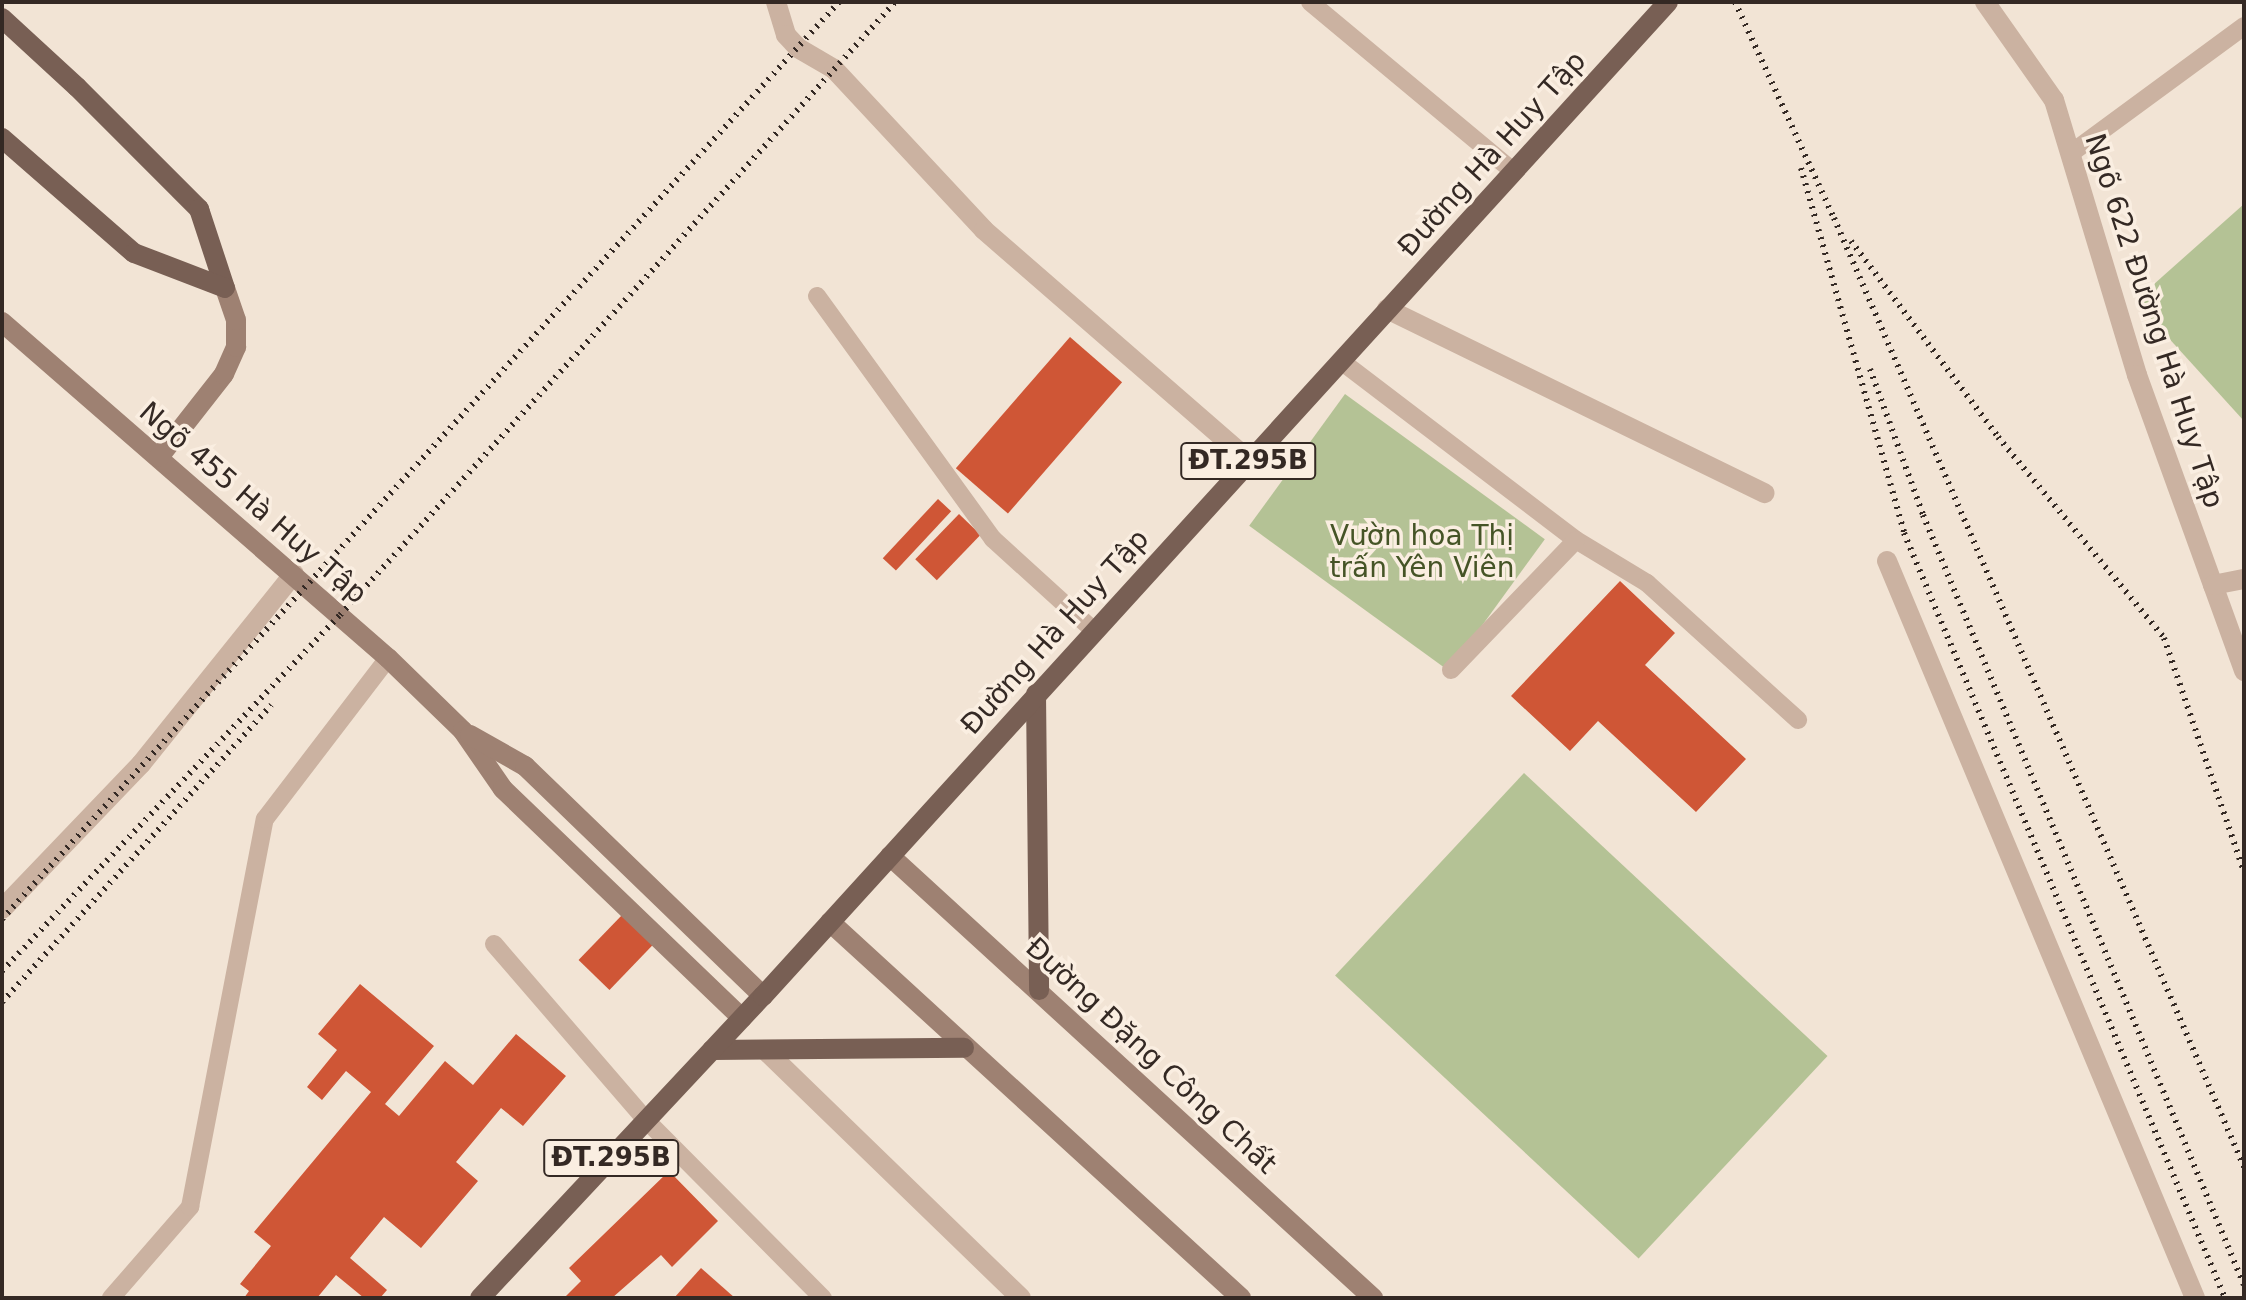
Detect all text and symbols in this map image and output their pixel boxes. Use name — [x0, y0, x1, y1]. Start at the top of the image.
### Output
street label: Đường Hà Huy Tập — [1391, 45, 1593, 263]
street label: Ngõ 622 Đường Hà Huy Tập — [2078, 130, 2230, 512]
street label: Ngõ 455 Hà Huy Tập — [132, 395, 374, 611]
road number: ĐT.295B — [1180, 439, 1316, 483]
park label: Vườn hoa Thị trấn Yên Viên — [1330, 519, 1514, 585]
street label: Đường Hà Huy Tập — [954, 523, 1156, 741]
street label: Đường Đặng Công Chất — [1019, 931, 1283, 1181]
road number: ĐT.295B — [543, 1136, 679, 1180]

